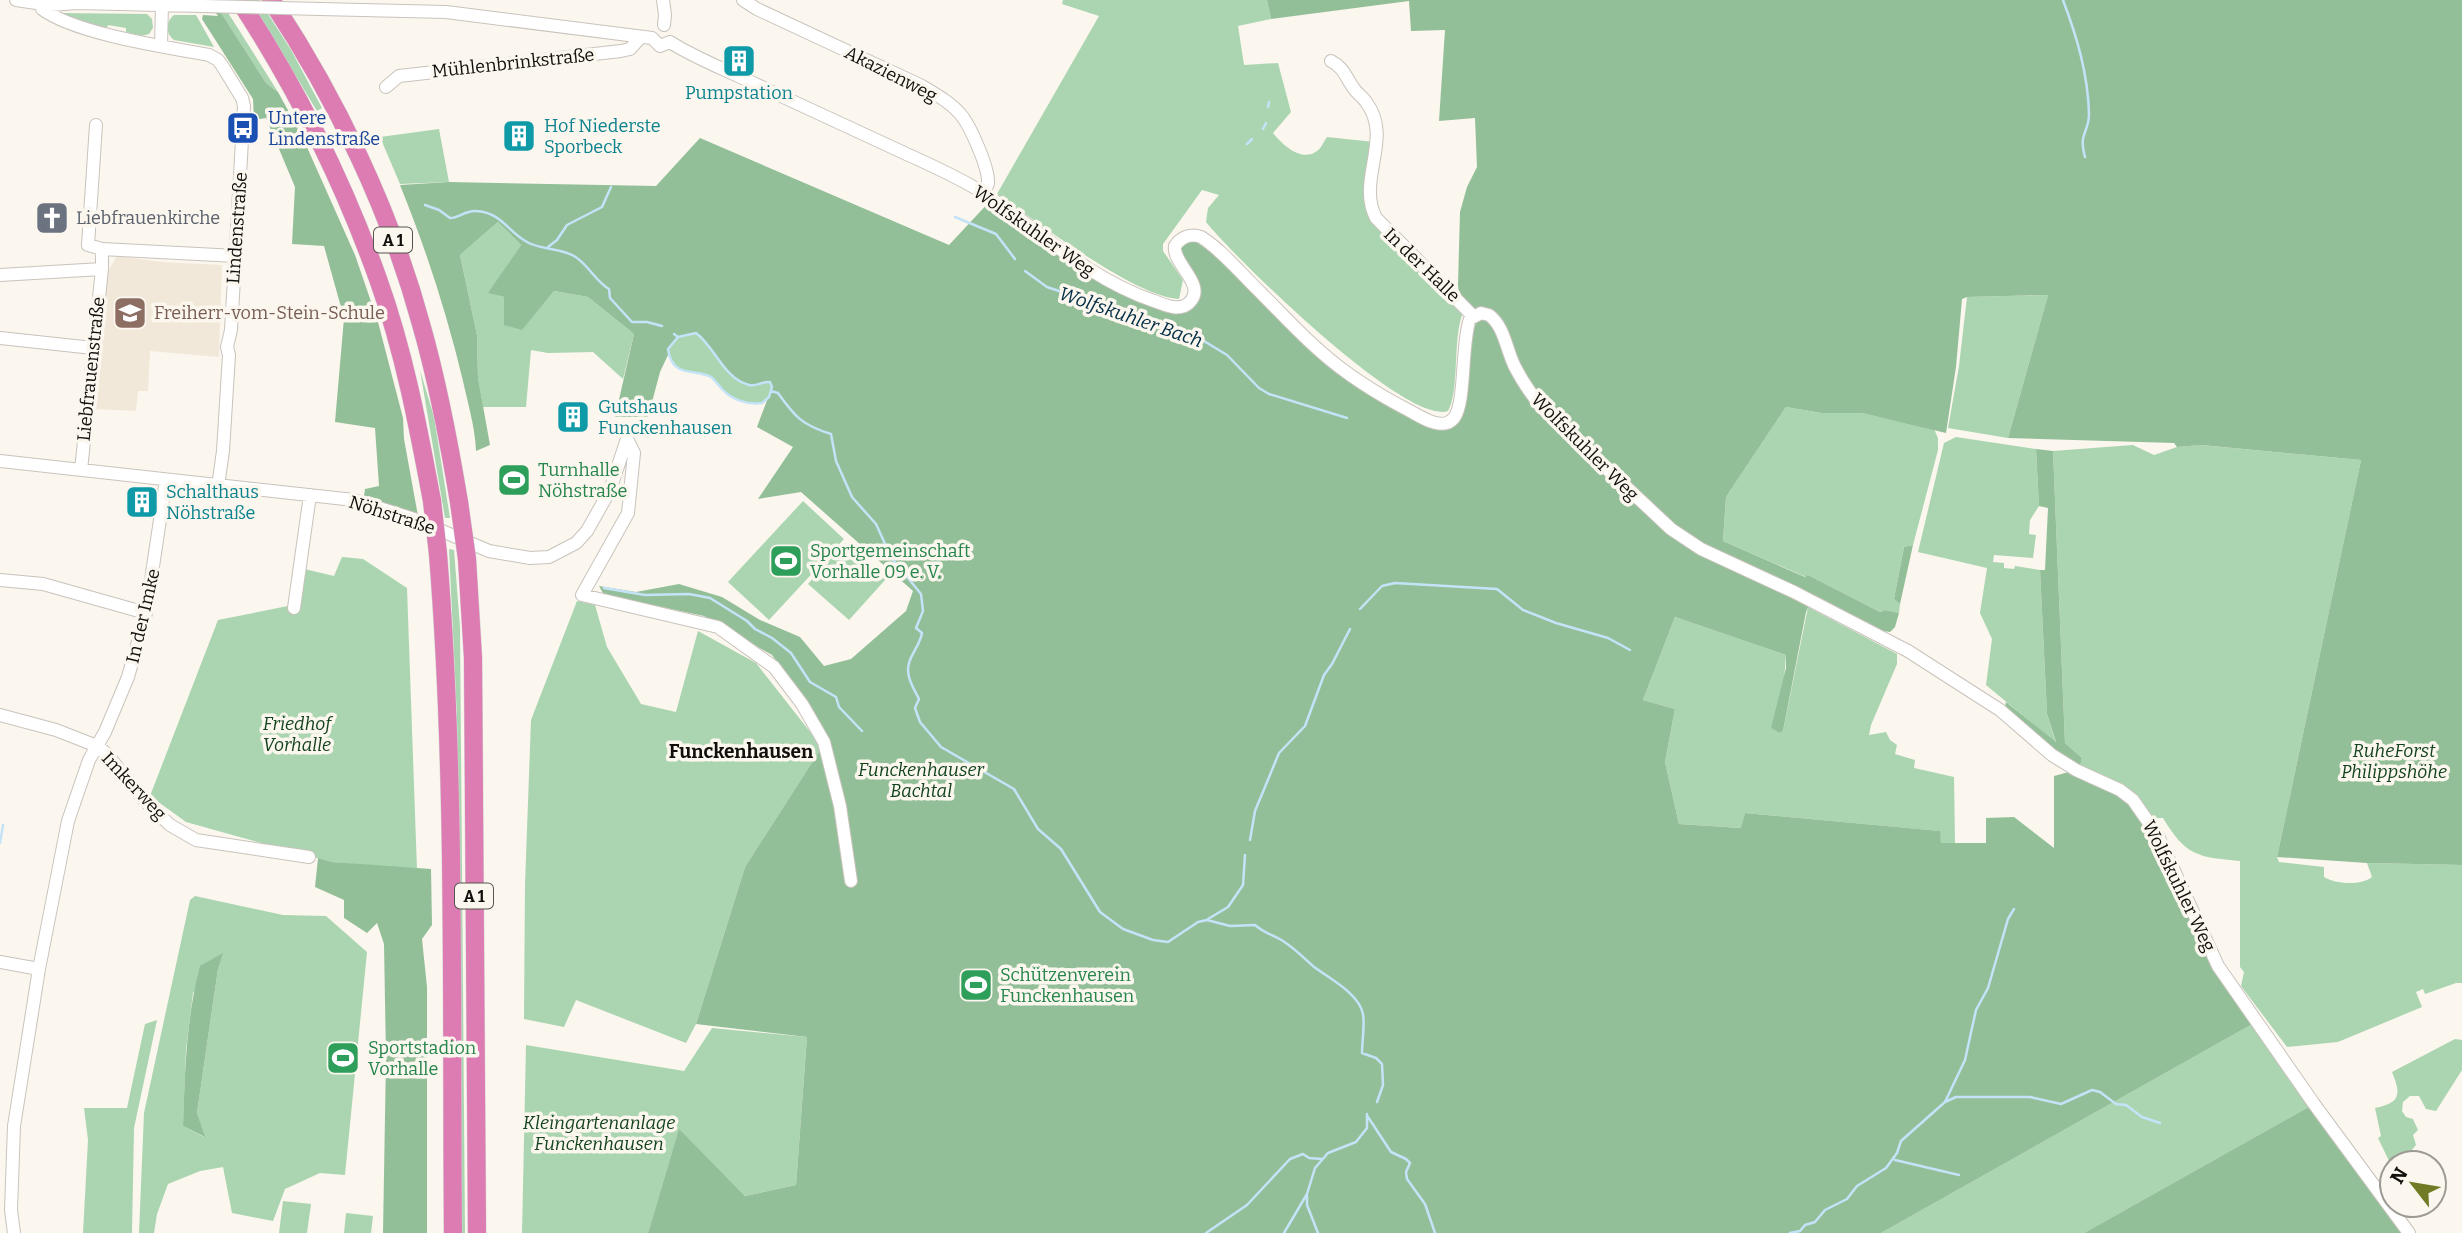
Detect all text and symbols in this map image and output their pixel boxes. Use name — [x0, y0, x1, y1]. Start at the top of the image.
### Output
street label: Akazienweg — [841, 41, 941, 107]
building icon: Pumpstation — [720, 42, 758, 80]
street label: Mühlenbrinkstraße — [431, 44, 595, 82]
place label: Pumpstation — [685, 82, 794, 104]
place label: Untere Lindenstraße — [268, 107, 380, 150]
bus stop icon: Untere Lindenstraße — [224, 109, 262, 147]
place label: Hof Niederste Sporbeck — [544, 115, 661, 158]
building icon: Hof Niederste Sporbeck — [500, 117, 538, 155]
street label: Lindenstraße — [222, 171, 252, 285]
street label: Wolfskuhler Weg — [969, 181, 1099, 281]
church icon: Liebfrauenkirche — [33, 199, 71, 237]
place label: Liebfrauenkirche — [76, 207, 220, 229]
street label: In der Halle — [1379, 223, 1465, 307]
road number: A 1 — [374, 228, 412, 252]
water label: Wolfskuhler Bach — [1056, 282, 1206, 352]
school or university icon: Freiherr-vom-Stein-Schule — [111, 294, 149, 332]
street label: Liebfrauenstraße — [72, 296, 110, 442]
place label: Freiherr-vom-Stein-Schule — [154, 302, 385, 324]
street label: Wolfskuhler Weg — [1527, 389, 1643, 505]
place label: Gutshaus Funckenhausen — [598, 396, 733, 439]
building icon: Gutshaus Funckenhausen — [554, 398, 592, 436]
place label: Turnhalle Nöhstraße — [538, 459, 627, 502]
sports icon: Turnhalle Nöhstraße — [495, 461, 533, 499]
place label: Schalthaus Nöhstraße — [166, 481, 259, 524]
building icon: Schalthaus Nöhstraße — [123, 483, 161, 521]
street label: Nöhstraße — [346, 491, 438, 539]
place label: Sportgemeinschaft Vorhalle 09 e. V. — [810, 540, 971, 583]
sports icon: Sportgemeinschaft Vorhalle 09 e. V. — [767, 542, 805, 580]
street label: In der Imke — [121, 567, 165, 665]
park label: Friedhof Vorhalle — [263, 713, 334, 756]
district label: Funckenhausen — [669, 740, 814, 763]
park label: RuheForst Philippshöhe — [2341, 740, 2447, 783]
street label: Imkerweg — [97, 747, 171, 825]
park label: Funckenhauser Bachtal — [858, 759, 985, 802]
street label: Wolfskuhler Weg — [2138, 817, 2220, 955]
road number: A 1 — [455, 884, 493, 908]
place label: Schützenverein Funckenhausen — [1000, 964, 1135, 1007]
sports icon: Schützenverein Funckenhausen — [957, 966, 995, 1004]
place label: Sportstadion Vorhalle — [368, 1037, 477, 1080]
sports icon: Sportstadion Vorhalle — [324, 1039, 362, 1077]
park label: Kleingartenanlage Funckenhausen — [523, 1112, 675, 1155]
north arrow — [2378, 1149, 2448, 1219]
text: N — [2385, 1163, 2413, 1188]

